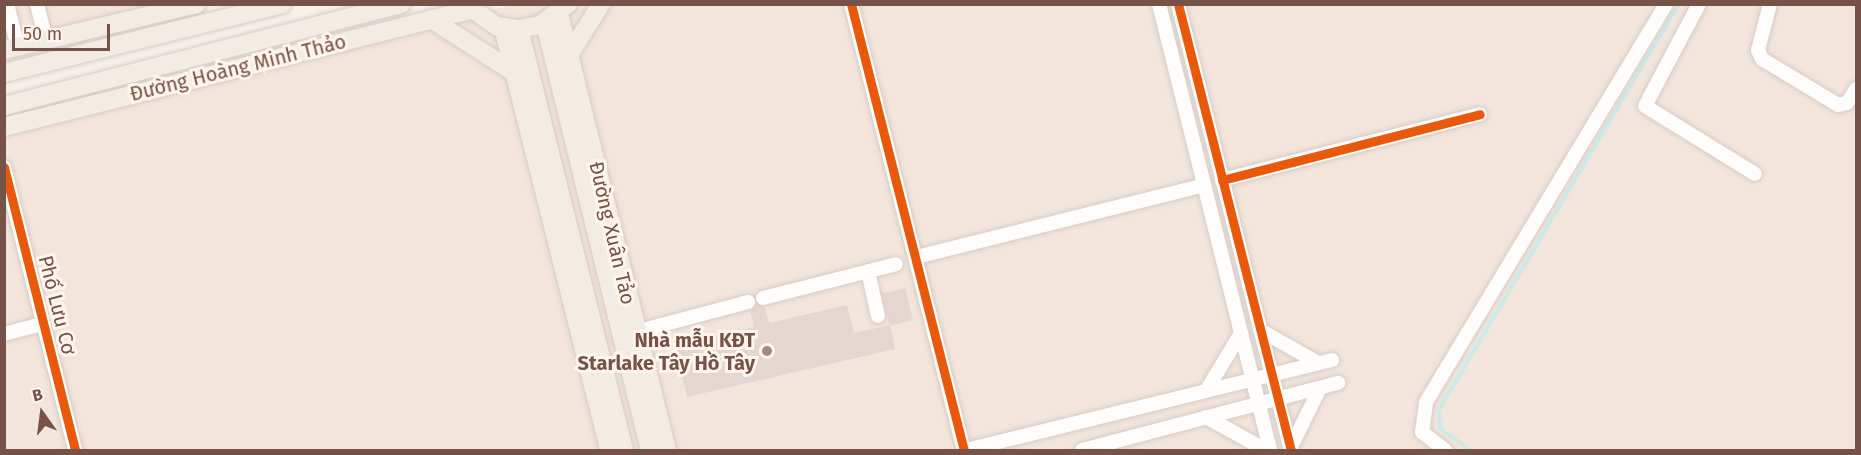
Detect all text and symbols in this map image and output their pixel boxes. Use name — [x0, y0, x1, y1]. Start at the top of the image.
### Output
scale bar — [15, 12, 112, 50]
text: 50 m — [23, 23, 62, 45]
street label: Đường Hoàng Minh Thảo — [127, 30, 349, 106]
street label: Đường Xuân Tảo — [584, 159, 640, 307]
street label: Phố Lưu Cơ — [33, 253, 81, 357]
place label: Nhà mẫu KĐT Starlake Tây Hồ Tây — [578, 328, 755, 375]
marker: Nhà mẫu KĐT Starlake Tây Hồ Tây — [760, 344, 774, 358]
north arrow — [12, 383, 72, 443]
text: B — [30, 385, 45, 405]

